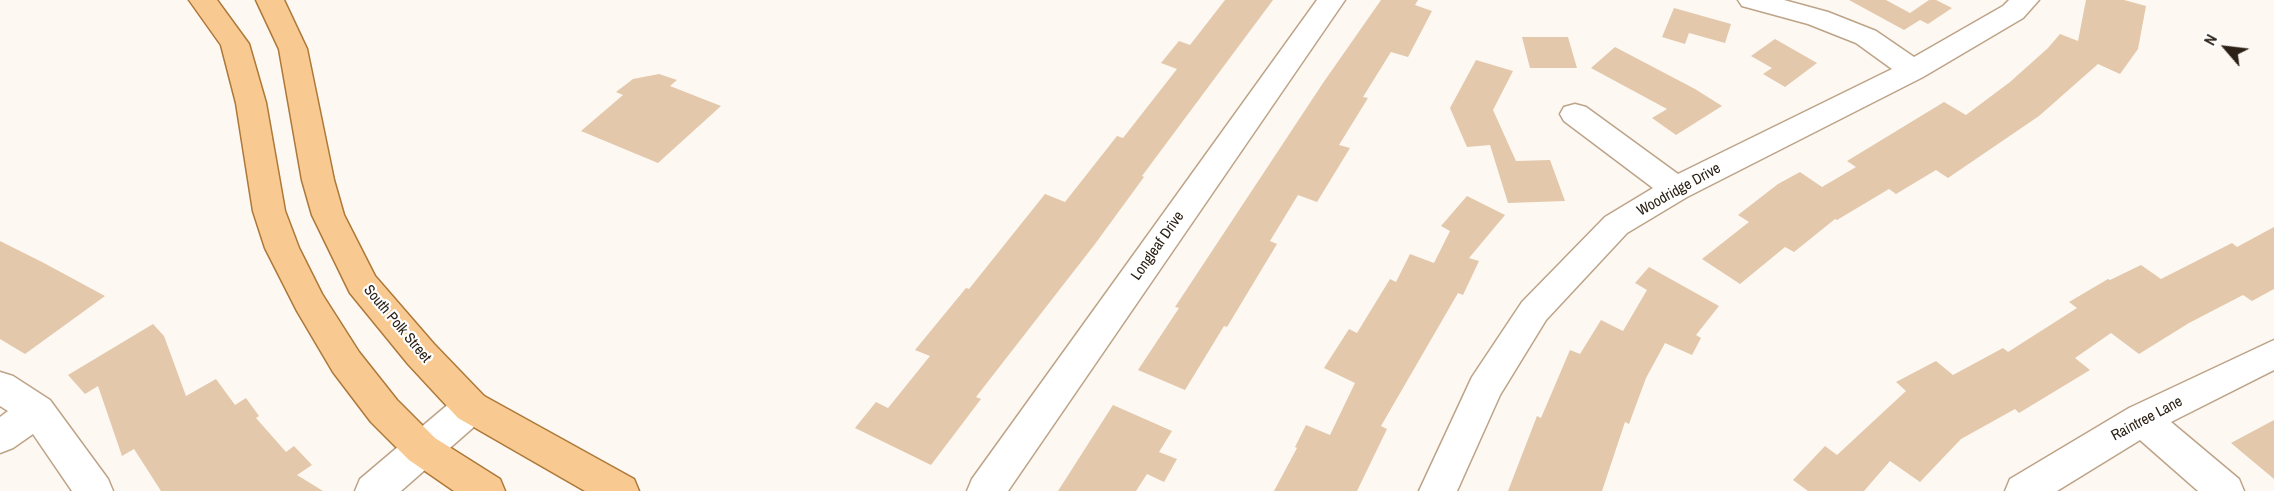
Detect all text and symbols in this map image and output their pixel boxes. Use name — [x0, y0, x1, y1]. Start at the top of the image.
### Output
north arrow — [2196, 18, 2256, 78]
text: N — [2198, 30, 2222, 49]
street label: Woodridge Drive — [1634, 160, 1724, 220]
street label: Longleaf Drive — [1128, 208, 1188, 284]
street label: South Polk Street — [359, 282, 435, 366]
street label: Raintree Lane — [2108, 393, 2186, 445]

